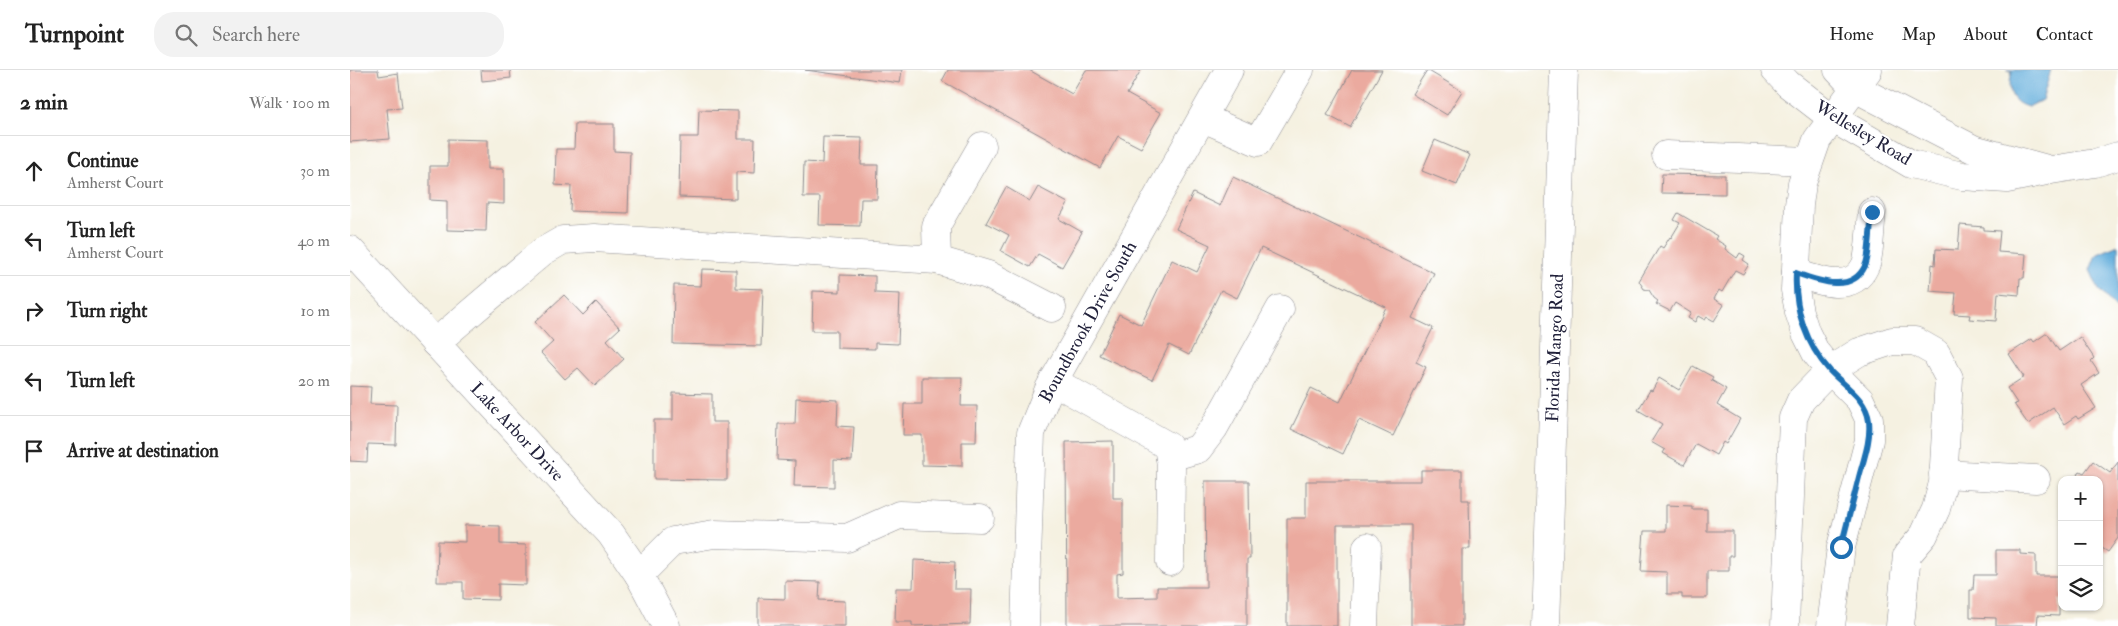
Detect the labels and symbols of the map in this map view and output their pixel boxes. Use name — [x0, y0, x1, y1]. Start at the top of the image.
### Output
street label: Wellesley Road — [1810, 95, 1916, 171]
route end — [1861, 201, 1884, 224]
street label: Boundbrook Drive South — [1034, 237, 1142, 407]
street label: Florida Mango Road — [1541, 273, 1569, 423]
street label: Lake Arbor Drive — [465, 378, 569, 487]
route start — [1830, 536, 1853, 559]

